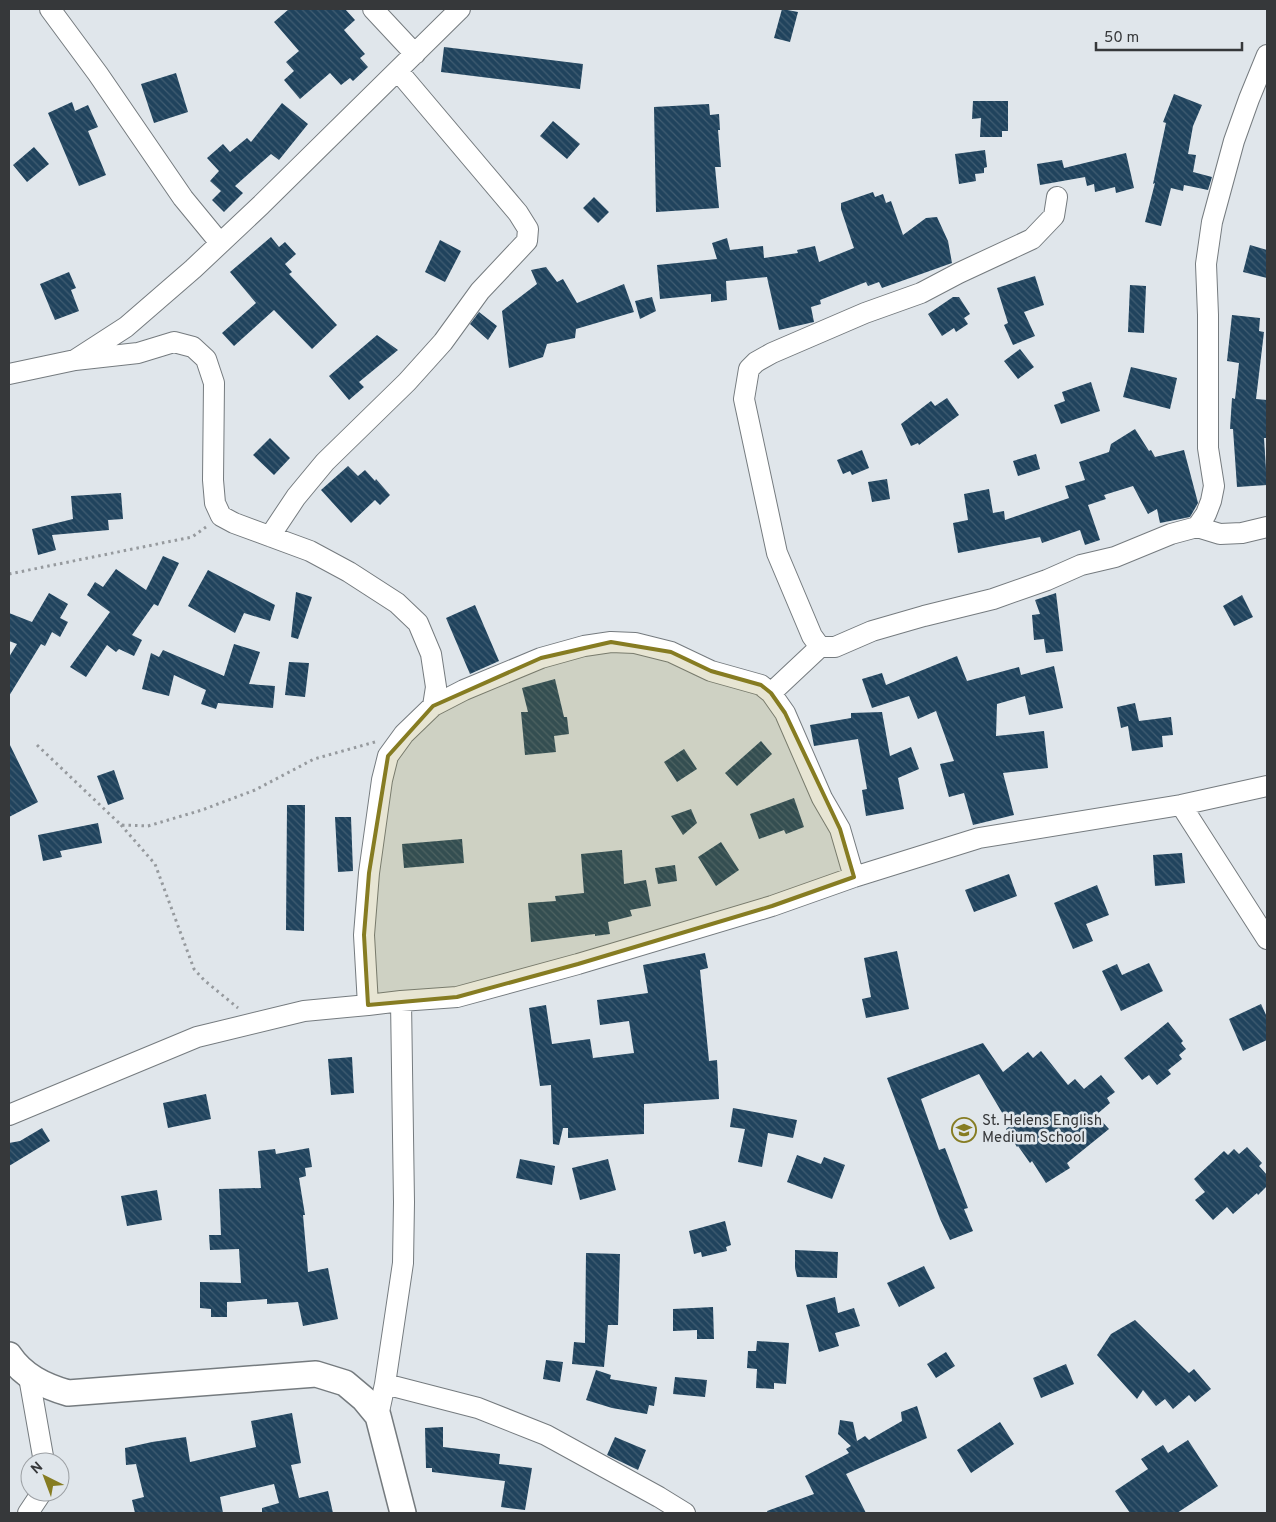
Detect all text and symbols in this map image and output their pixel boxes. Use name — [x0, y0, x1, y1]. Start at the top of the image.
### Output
scale bar — [1096, 20, 1242, 52]
text: 50 m — [1104, 29, 1139, 48]
place label: St. Helens English Medium School — [982, 1112, 1102, 1148]
school or university icon: St. Helens English Medium School — [951, 1117, 977, 1143]
north arrow — [20, 1452, 70, 1502]
text: N — [28, 1459, 47, 1478]

